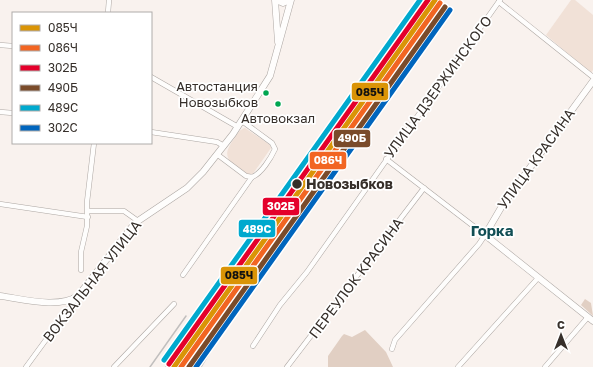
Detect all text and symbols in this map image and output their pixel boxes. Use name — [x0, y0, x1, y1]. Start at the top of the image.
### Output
legend — [12, 12, 152, 144]
street label: УЛИЦА ДЗЕРЖИНСКОГО — [380, 12, 495, 161]
text: 085Ч — [48, 20, 78, 35]
text: 086Ч — [48, 40, 78, 55]
text: 302Б — [48, 60, 77, 75]
place label: Автостанция Новозыбков — [176, 78, 258, 110]
text: 490Б — [48, 80, 78, 95]
line badge: 085Ч — [351, 82, 389, 101]
text: 085Ч — [356, 85, 384, 98]
marker: Автостанция Новозыбков — [261, 88, 271, 98]
marker: Автовокзал — [273, 99, 283, 109]
text: 489С — [48, 100, 78, 115]
street label: УЛИЦА КРАСИНА — [493, 105, 578, 212]
place label: Автовокзал — [241, 110, 315, 126]
text: 302С — [48, 120, 78, 135]
line badge: 490Б — [333, 129, 371, 148]
text: 490Б — [338, 131, 367, 144]
line badge: 086Ч — [309, 151, 347, 170]
text: 086Ч — [314, 153, 342, 166]
place label: Новозыбков — [306, 175, 393, 192]
marker: Новозыбков — [290, 177, 304, 191]
line badge: 302Б — [262, 197, 300, 216]
text: 302Б — [267, 199, 296, 212]
street label: ПЕРЕУЛОК КРАСИНА — [305, 214, 407, 341]
street label: ВОКЗАЛЬНАЯ УЛИЦА — [39, 216, 145, 345]
line badge: 489С — [238, 219, 276, 238]
district label: Горка — [471, 221, 514, 239]
text: 489С — [243, 222, 272, 235]
line badge: 085Ч — [220, 266, 258, 285]
text: 085Ч — [225, 268, 253, 281]
north arrow — [541, 315, 581, 355]
text: С — [557, 318, 565, 331]

